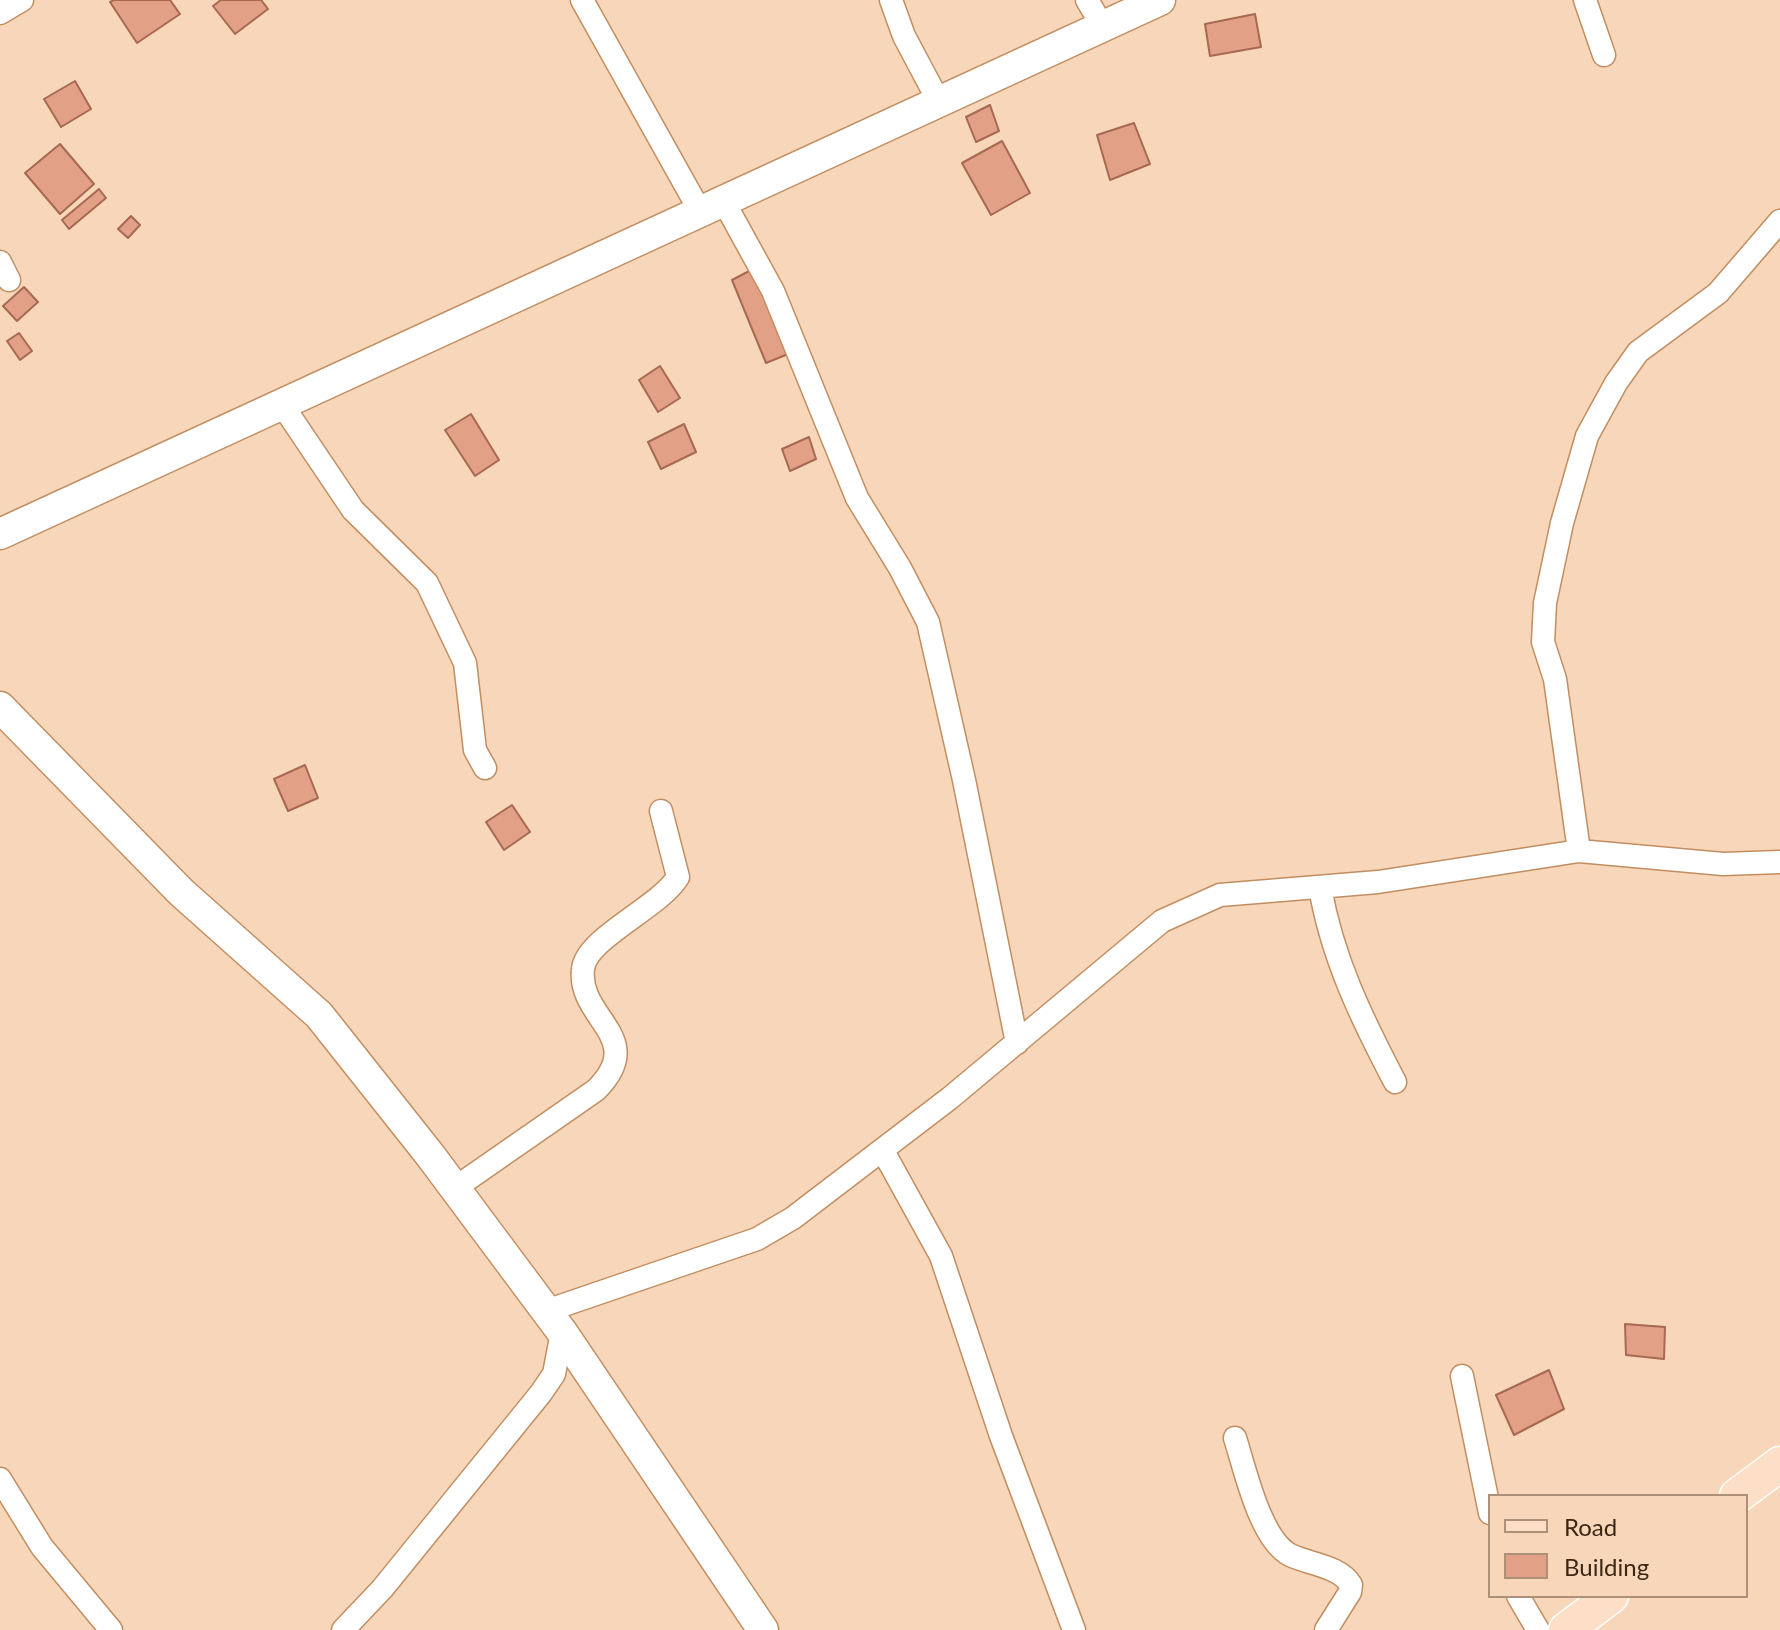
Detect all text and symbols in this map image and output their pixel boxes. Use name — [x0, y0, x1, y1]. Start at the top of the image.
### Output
legend — [1488, 1494, 1748, 1598]
text: Road — [1564, 1512, 1617, 1541]
text: Building — [1564, 1552, 1649, 1581]

